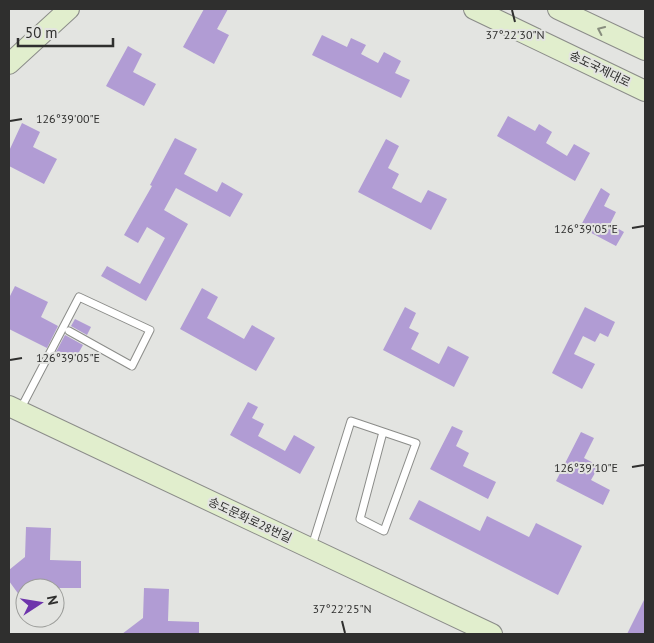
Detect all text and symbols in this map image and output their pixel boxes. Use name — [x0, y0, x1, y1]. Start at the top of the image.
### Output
scale bar — [18, 15, 112, 47]
text: 50 m — [25, 23, 58, 42]
one-way arrow — [598, 26, 607, 36]
text: 37°22'30"N — [485, 27, 545, 42]
street label: 송도국제대로 — [567, 47, 633, 90]
text: 126°39'00"E — [36, 111, 100, 126]
text: 126°39'05"E — [554, 221, 618, 236]
text: 126°39'05"E — [36, 350, 100, 365]
text: 126°39'10"E — [554, 460, 618, 475]
street label: 송도문화로28번길 — [206, 494, 294, 545]
north arrow — [15, 578, 65, 628]
text: N — [43, 594, 62, 607]
text: 37°22'25"N — [312, 601, 372, 616]

